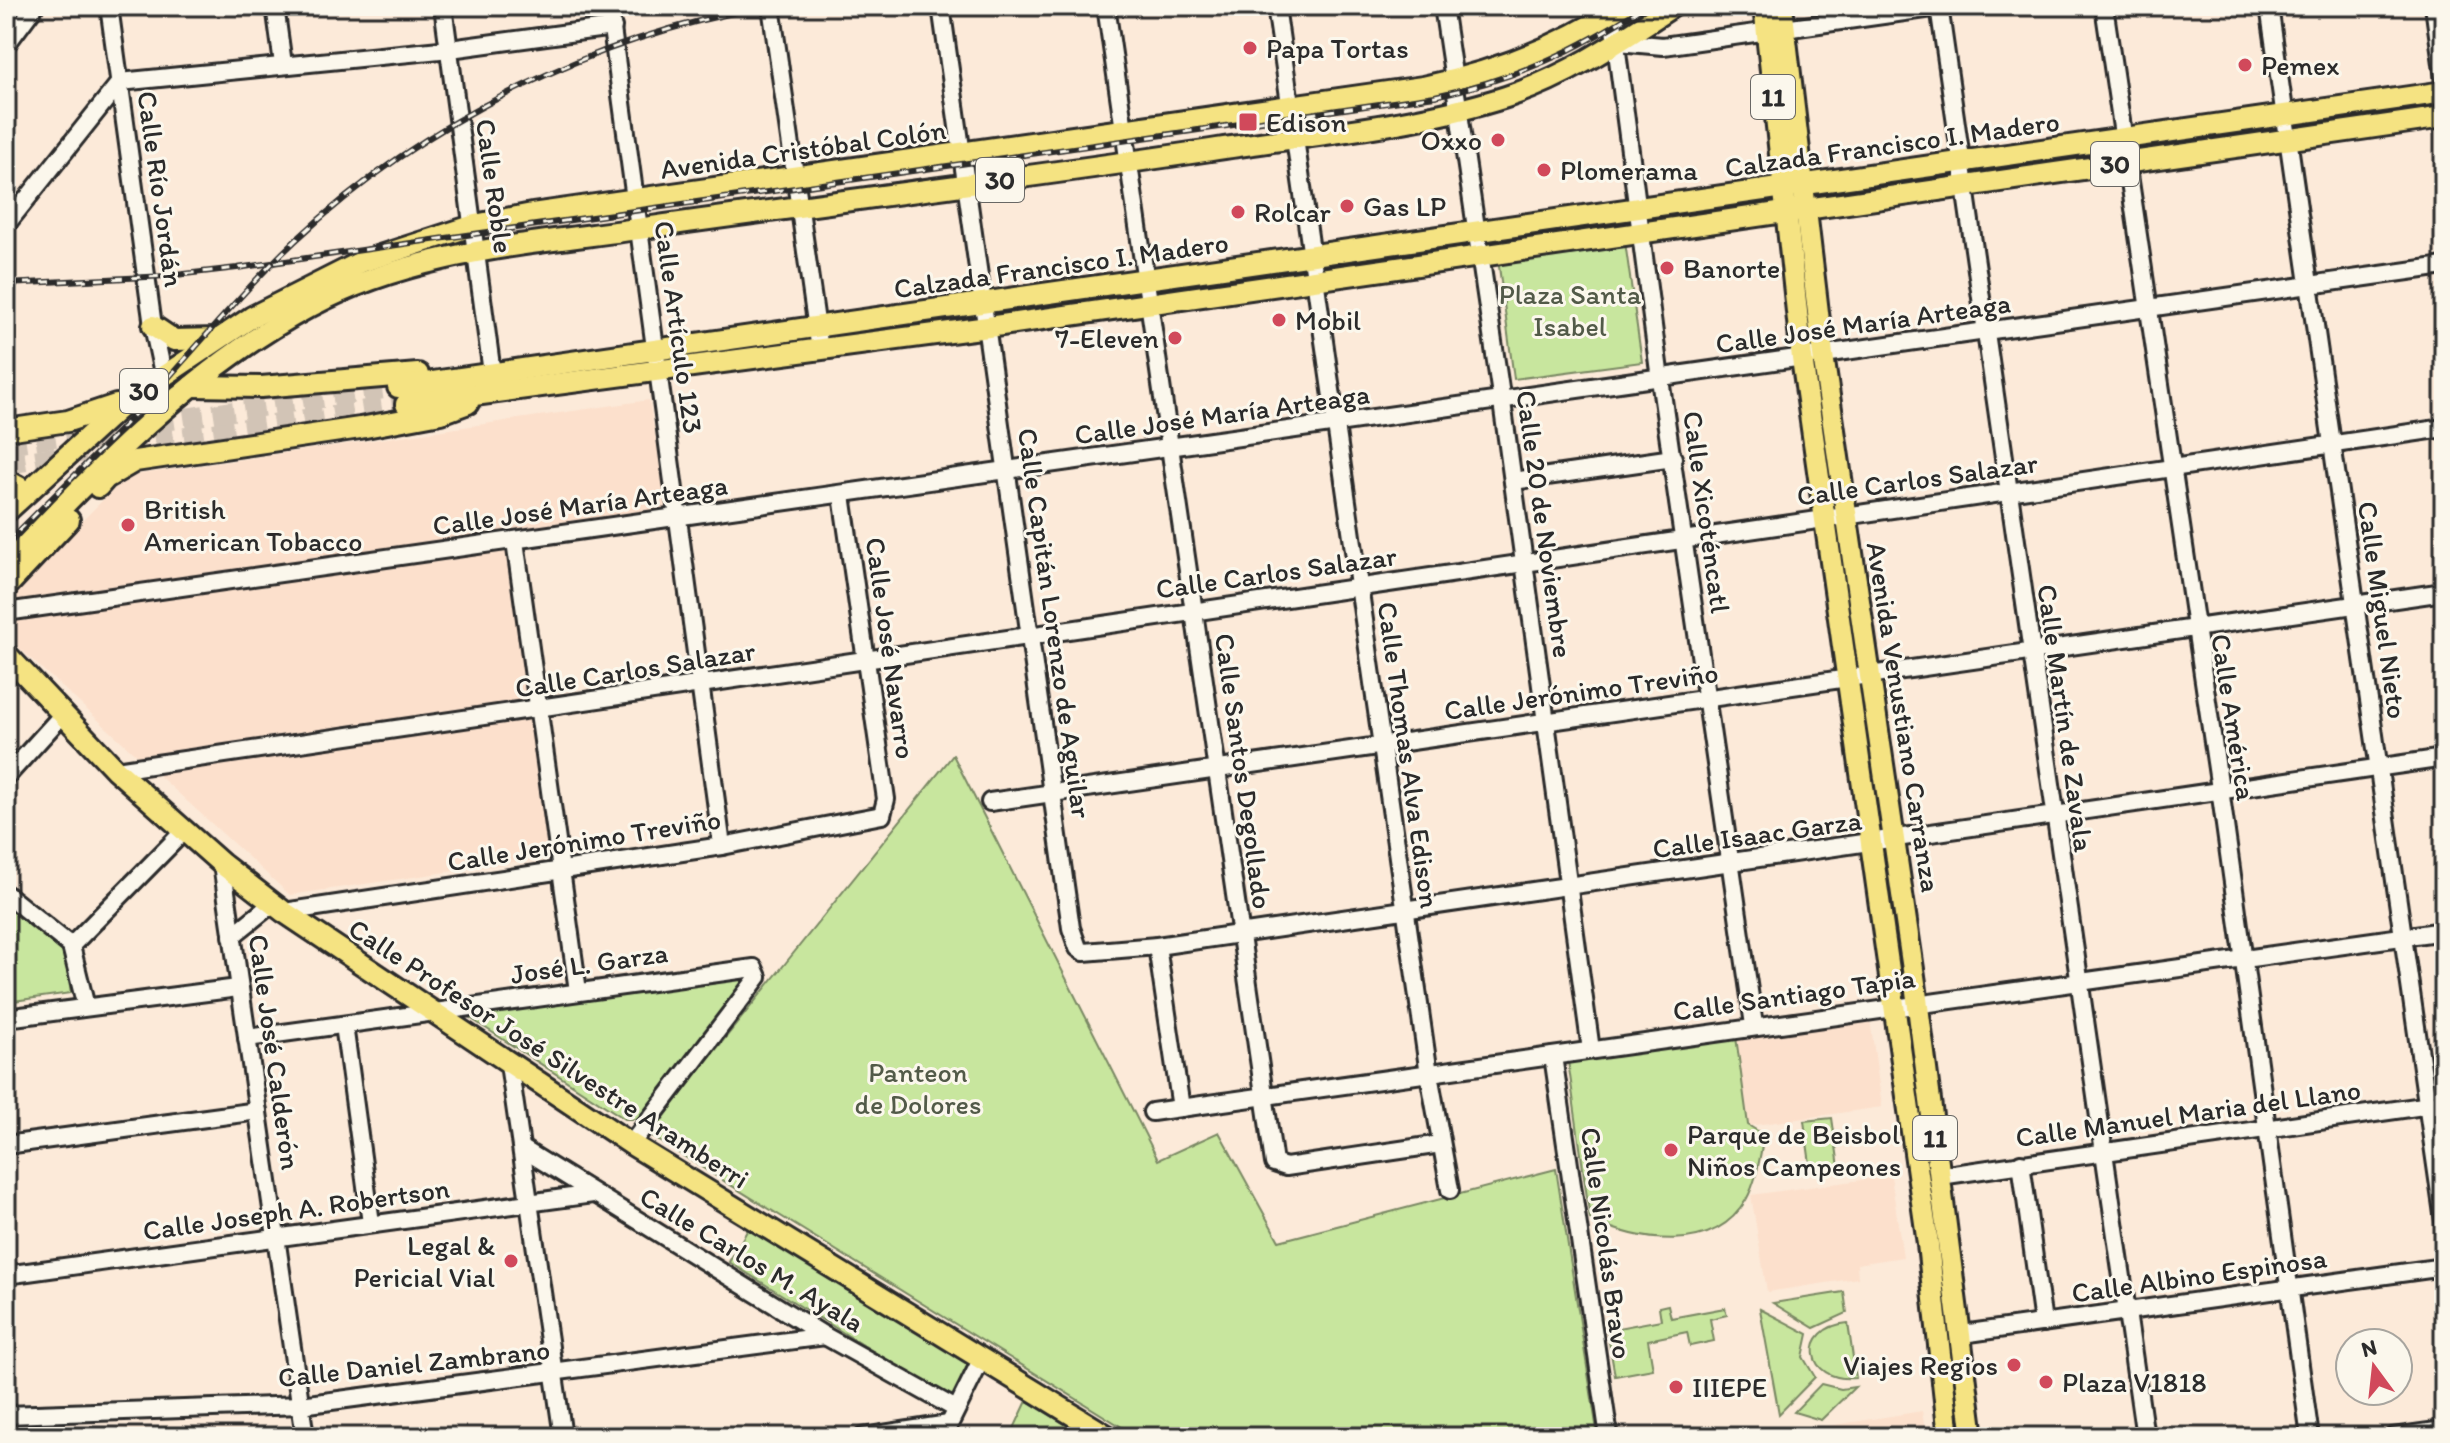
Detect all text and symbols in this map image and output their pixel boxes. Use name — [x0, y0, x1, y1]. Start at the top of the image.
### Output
place label: Papa Tortas — [1266, 31, 1409, 65]
marker: Papa Tortas — [1241, 39, 1259, 57]
place label: Pemex — [2261, 48, 2340, 82]
marker: Pemex — [2236, 56, 2254, 74]
road number: 11 — [1751, 75, 1795, 119]
street label: Calle Río Jordán — [130, 89, 192, 289]
street label: Calzada Francisco I. Madero — [1722, 104, 2062, 184]
place label: Edison — [1266, 105, 1347, 139]
marker: Edison — [1237, 111, 1259, 133]
street label: Avenida Cristóbal Colón — [658, 112, 948, 186]
street label: Calle Roble — [469, 117, 521, 255]
place label: Oxxo — [1421, 123, 1482, 157]
marker: Oxxo — [1489, 131, 1507, 149]
road number: 30 — [2091, 142, 2139, 186]
place label: Plomerama — [1560, 153, 1698, 187]
road number: 30 — [976, 158, 1024, 202]
marker: Plomerama — [1535, 161, 1553, 179]
place label: Gas LP — [1363, 189, 1446, 223]
place label: Rolcar — [1254, 195, 1331, 229]
marker: Gas LP — [1338, 197, 1356, 215]
marker: Rolcar — [1229, 203, 1247, 221]
street label: Calle Artículo 123 — [647, 218, 711, 436]
street label: Calzada Francisco I. Madero — [891, 225, 1231, 305]
place label: Banorte — [1683, 251, 1780, 285]
marker: Banorte — [1658, 259, 1676, 277]
park label: Plaza Santa Isabel — [1499, 277, 1642, 343]
street label: Calle José María Arteaga — [1713, 285, 2013, 361]
place label: Mobil — [1295, 303, 1361, 337]
marker: Mobil — [1270, 311, 1288, 329]
place label: 7-Eleven — [1055, 321, 1159, 355]
marker: 7-Eleven — [1166, 329, 1184, 347]
road number: 30 — [120, 369, 168, 413]
street label: Calle José María Arteaga — [1072, 376, 1372, 452]
street label: Calle 20 de Noviembre — [1509, 388, 1581, 660]
street label: Calle Xicoténcatl — [1676, 409, 1738, 615]
street label: Calle Capitán Lorenzo de Aguilar — [1011, 426, 1099, 820]
street label: Calle Carlos Salazar — [1794, 445, 2040, 513]
street label: Calle José María Arteaga — [430, 467, 730, 543]
place label: British American Tobacco — [144, 492, 362, 558]
street label: Calle Miguel Nieto — [2351, 499, 2415, 721]
marker: British American Tobacco — [119, 516, 137, 534]
street label: Calle José Navarro — [859, 535, 923, 761]
street label: Calle Carlos Salazar — [1153, 538, 1399, 606]
street label: Avenida Venustiano Carranza — [1860, 540, 1949, 895]
street label: Calle Martín de Zavala — [2030, 582, 2102, 854]
street label: Calle Thomas Alva Edison — [1371, 600, 1447, 911]
street label: Calle Santos Degollado — [1208, 631, 1280, 911]
street label: Calle América — [2204, 631, 2264, 803]
street label: Calle Carlos Salazar — [512, 633, 758, 705]
street label: Calle Jerónimo Treviño — [1442, 655, 1720, 727]
street label: Calle Jerónimo Treviño — [445, 802, 723, 878]
street label: Calle Isaac Garza — [1650, 802, 1864, 866]
street label: Calle Profesor José Silvestre Aramberri — [342, 911, 756, 1195]
street label: Calle José Calderón — [242, 932, 308, 1172]
street label: José L. Garza — [508, 935, 670, 991]
street label: Calle Santiago Tapia — [1671, 960, 1918, 1028]
park label: Panteon de Dolores — [855, 1055, 981, 1121]
street label: Calle Manuel Maria del Llano — [2013, 1072, 2363, 1154]
road number: 11 — [1913, 1116, 1957, 1160]
place label: Parque de Beisbol Niños Campeones — [1687, 1117, 1901, 1183]
street label: Calle Nicolás Bravo — [1574, 1125, 1640, 1361]
marker: Parque de Beisbol Niños Campeones — [1662, 1141, 1680, 1159]
street label: Calle Joseph A. Robertson — [140, 1171, 452, 1247]
street label: Calle Carlos M. Ayala — [634, 1179, 870, 1339]
place label: Legal & Pericial Vial — [353, 1228, 495, 1294]
street label: Calle Albino Espinosa — [2069, 1240, 2329, 1310]
marker: Legal & Pericial Vial — [502, 1252, 520, 1270]
north arrow — [2334, 1327, 2414, 1407]
street label: Calle Daniel Zambrano — [276, 1332, 552, 1394]
text: N — [2358, 1333, 2380, 1363]
place label: Viajes Regios — [1843, 1348, 1998, 1382]
marker: Viajes Regios — [2005, 1356, 2023, 1374]
place label: Plaza V1818 — [2062, 1365, 2206, 1399]
place label: IIIEPE — [1692, 1370, 1767, 1404]
marker: Plaza V1818 — [2037, 1373, 2055, 1391]
marker: IIIEPE — [1667, 1378, 1685, 1396]

